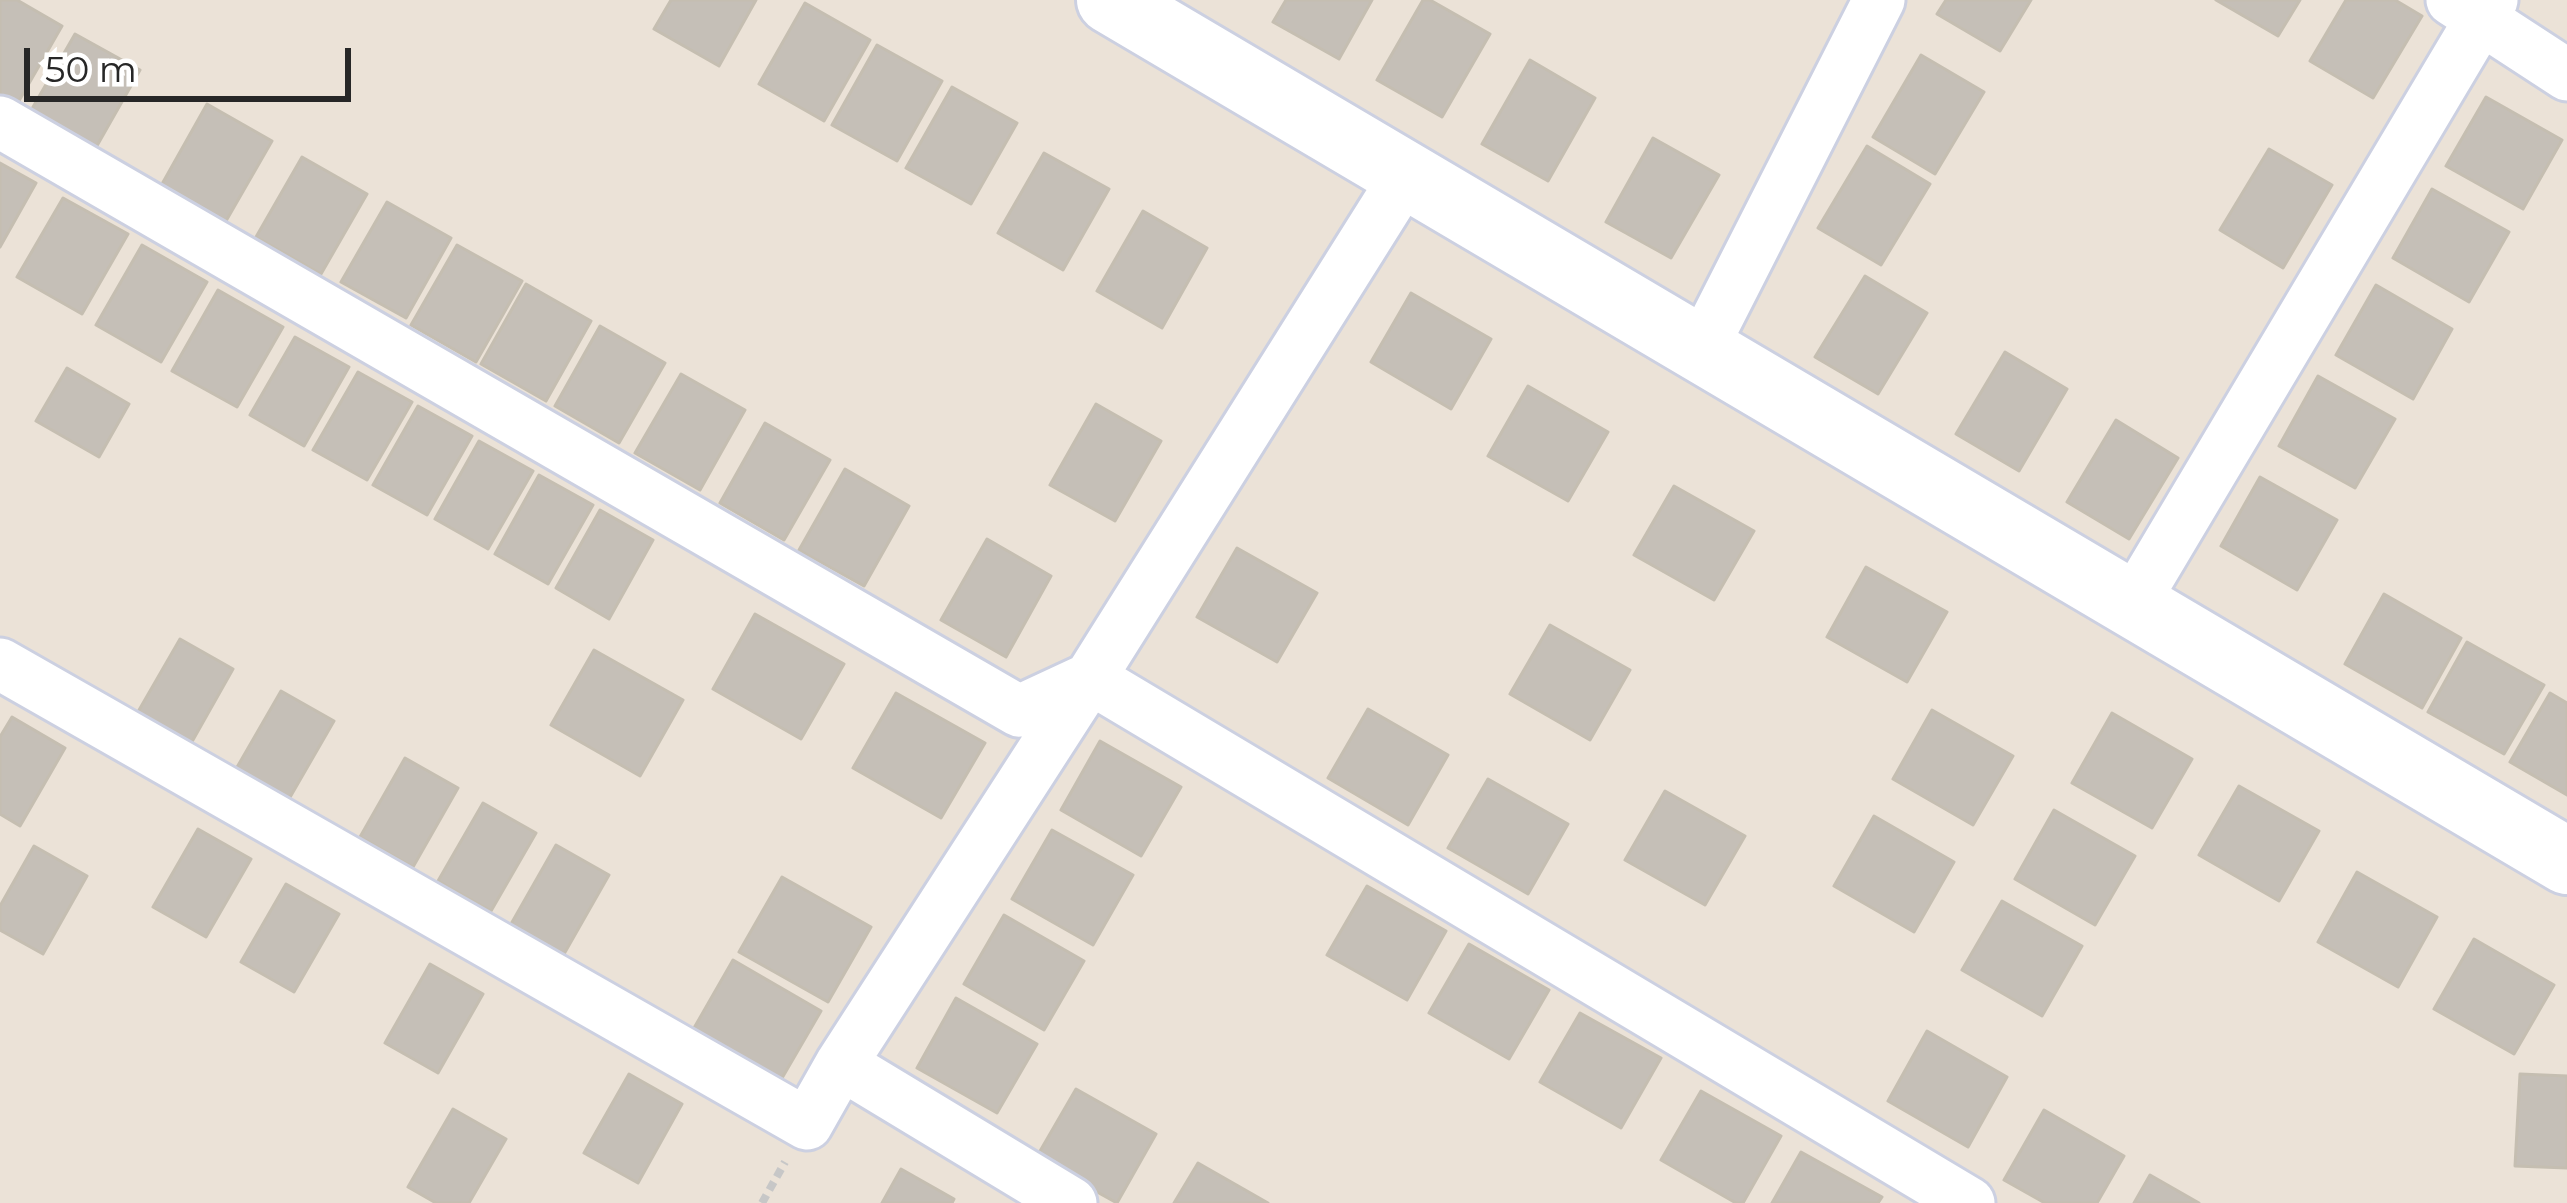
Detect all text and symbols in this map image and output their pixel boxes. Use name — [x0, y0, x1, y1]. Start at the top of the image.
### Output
scale bar — [30, 24, 357, 98]
text: 50 m — [45, 47, 137, 91]

